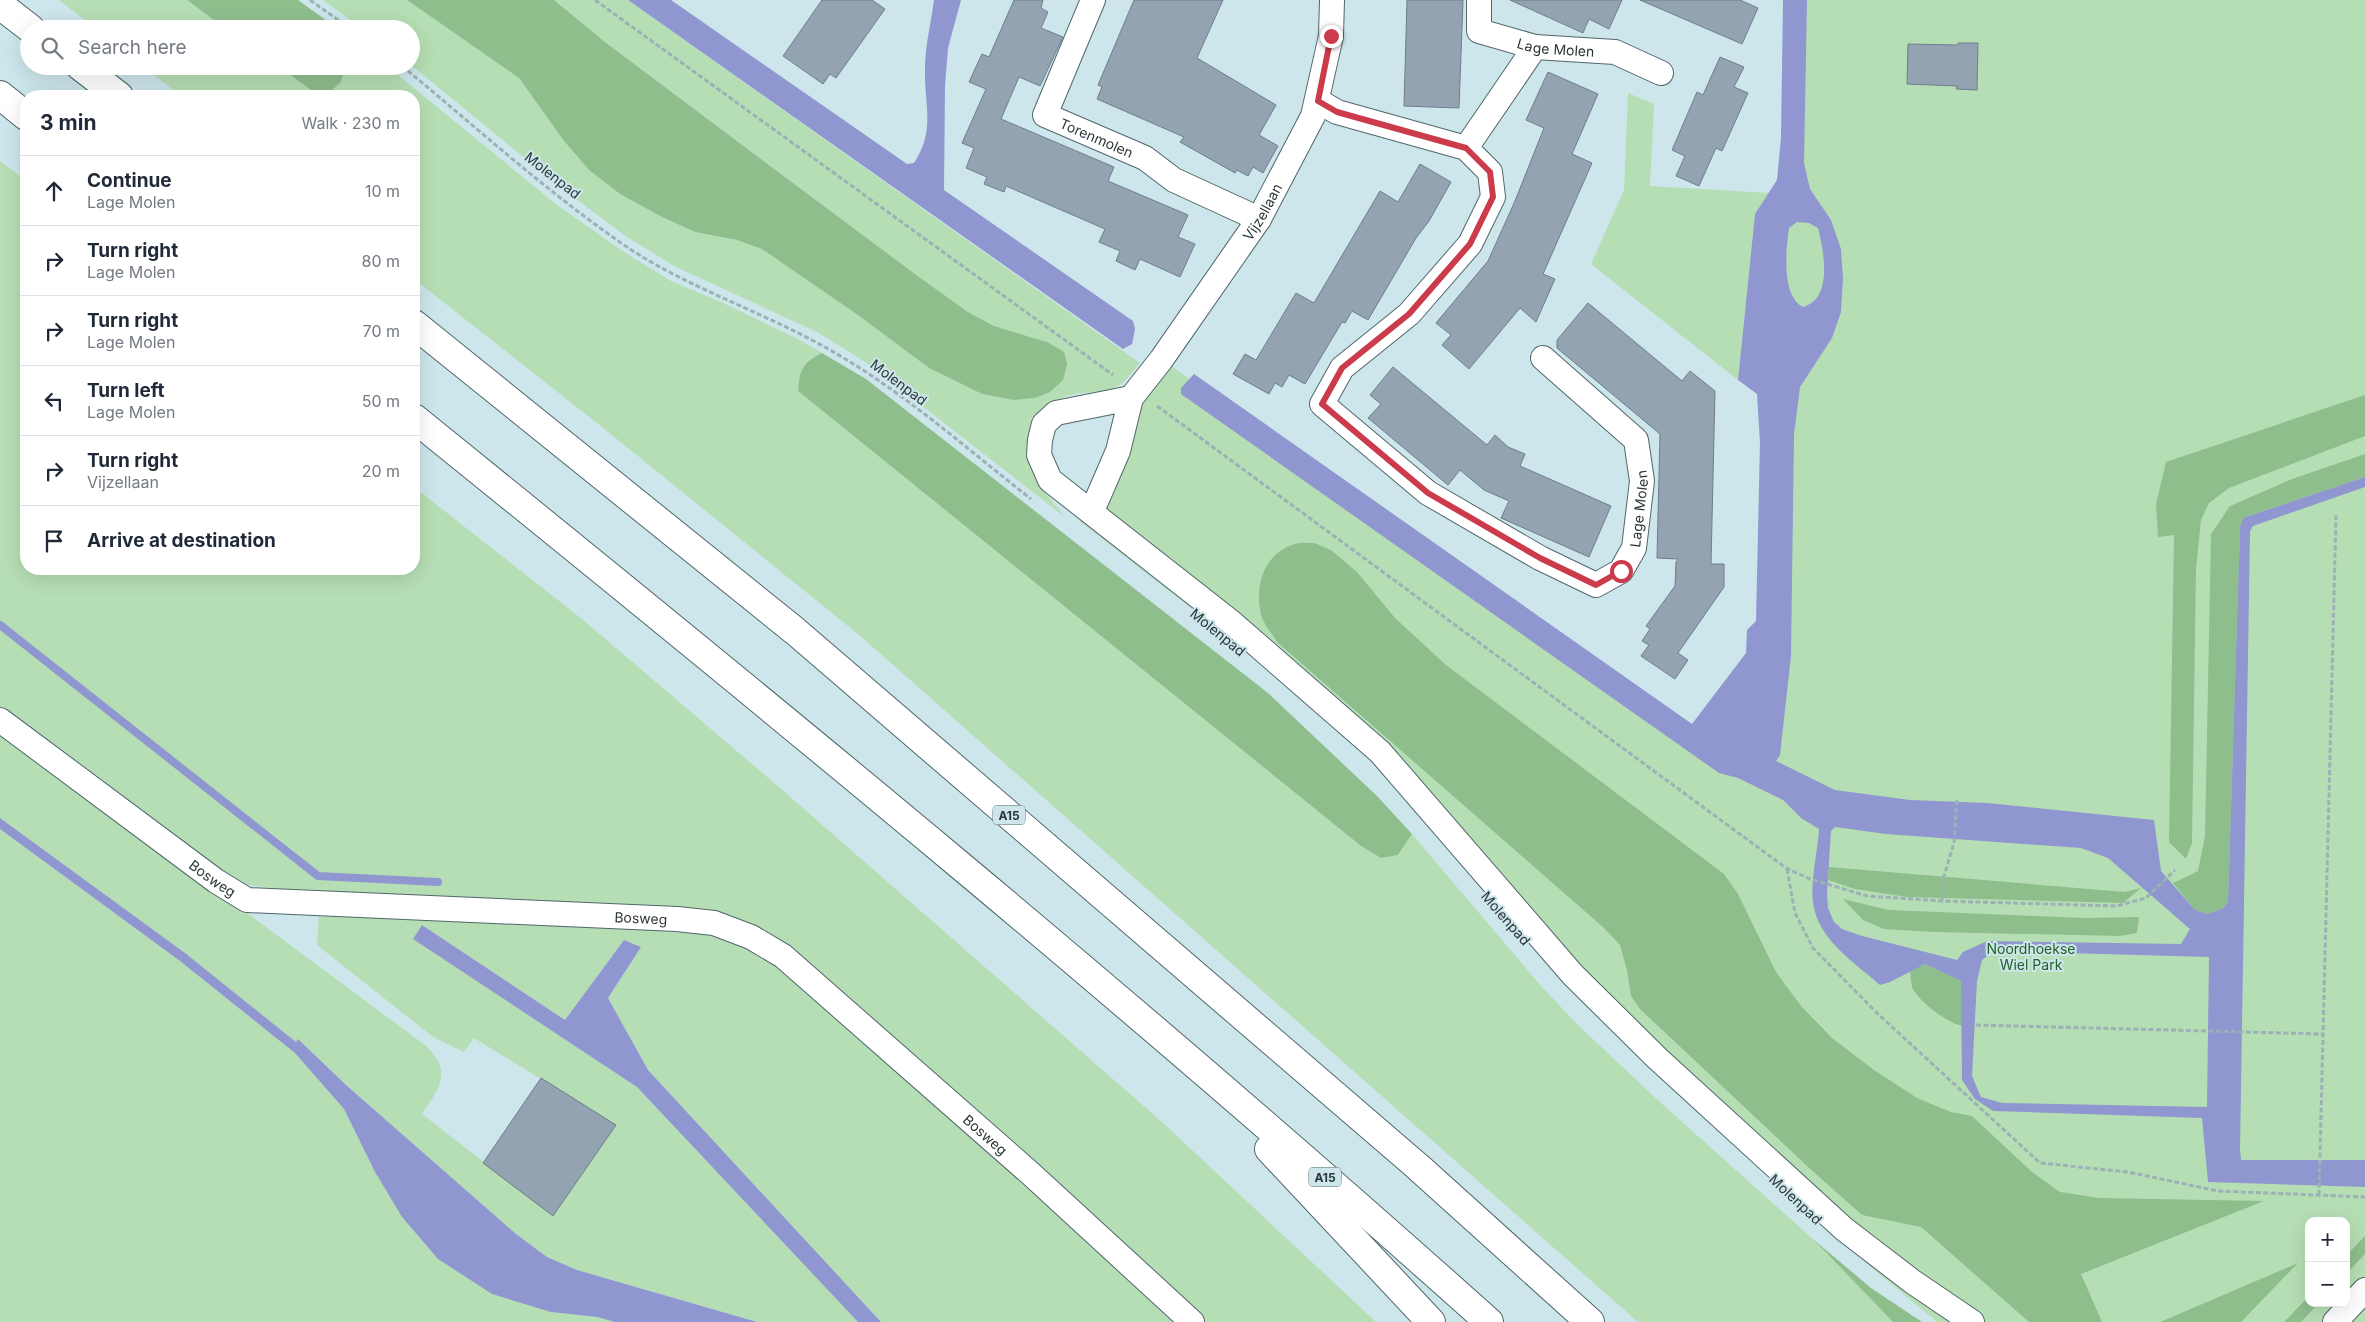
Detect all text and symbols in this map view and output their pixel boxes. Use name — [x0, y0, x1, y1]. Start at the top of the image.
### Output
search box — [20, 20, 420, 75]
route end — [1320, 25, 1343, 48]
icon: search — [38, 34, 66, 62]
street label: Lage Molen — [1515, 34, 1595, 59]
text: Search here — [78, 36, 187, 59]
text: 3 min — [40, 110, 96, 135]
text: Walk · 230 m — [302, 113, 400, 133]
street label: Torenmolen — [1057, 114, 1136, 161]
street label: Molenpad — [522, 148, 584, 202]
text: Continue — [87, 169, 172, 192]
icon: ahead — [40, 177, 68, 205]
street label: Vijzellaan — [1239, 180, 1285, 243]
text: 10 m — [365, 181, 400, 201]
text: Lage Molen — [87, 192, 175, 212]
text: Turn right — [87, 239, 178, 262]
icon: right — [40, 247, 68, 275]
text: 80 m — [361, 251, 400, 271]
text: Lage Molen — [87, 262, 175, 282]
text: Turn right — [87, 309, 178, 332]
icon: right — [40, 317, 68, 345]
text: 70 m — [363, 321, 400, 341]
text: Lage Molen — [87, 332, 175, 352]
street label: Molenpad — [868, 355, 930, 409]
text: Turn left — [87, 379, 165, 402]
icon: left — [40, 387, 68, 415]
text: 50 m — [362, 391, 400, 411]
text: Lage Molen — [87, 402, 175, 422]
text: Turn right — [87, 449, 178, 472]
icon: right — [40, 457, 68, 485]
text: 20 m — [362, 461, 400, 481]
street label: Lage Molen — [1626, 469, 1651, 548]
text: Vijzellaan — [87, 472, 159, 492]
icon: arrive — [40, 527, 68, 555]
text: Arrive at destination — [87, 529, 276, 552]
route start — [1610, 560, 1633, 583]
street label: Molenpad — [1187, 605, 1249, 659]
road number: A15 — [993, 806, 1025, 824]
street label: Bosweg — [186, 856, 239, 900]
street label: Molenpad — [1478, 888, 1534, 948]
street label: Bosweg — [614, 908, 668, 927]
park label: Noordhoekse Wiel Park — [1986, 940, 2076, 973]
street label: Bosweg — [960, 1110, 1011, 1158]
road number: A15 — [1309, 1168, 1341, 1186]
street label: Molenpad — [1766, 1170, 1826, 1228]
map controls — [2305, 1217, 2350, 1307]
button: + — [2305, 1217, 2350, 1262]
button: − — [2305, 1262, 2350, 1307]

